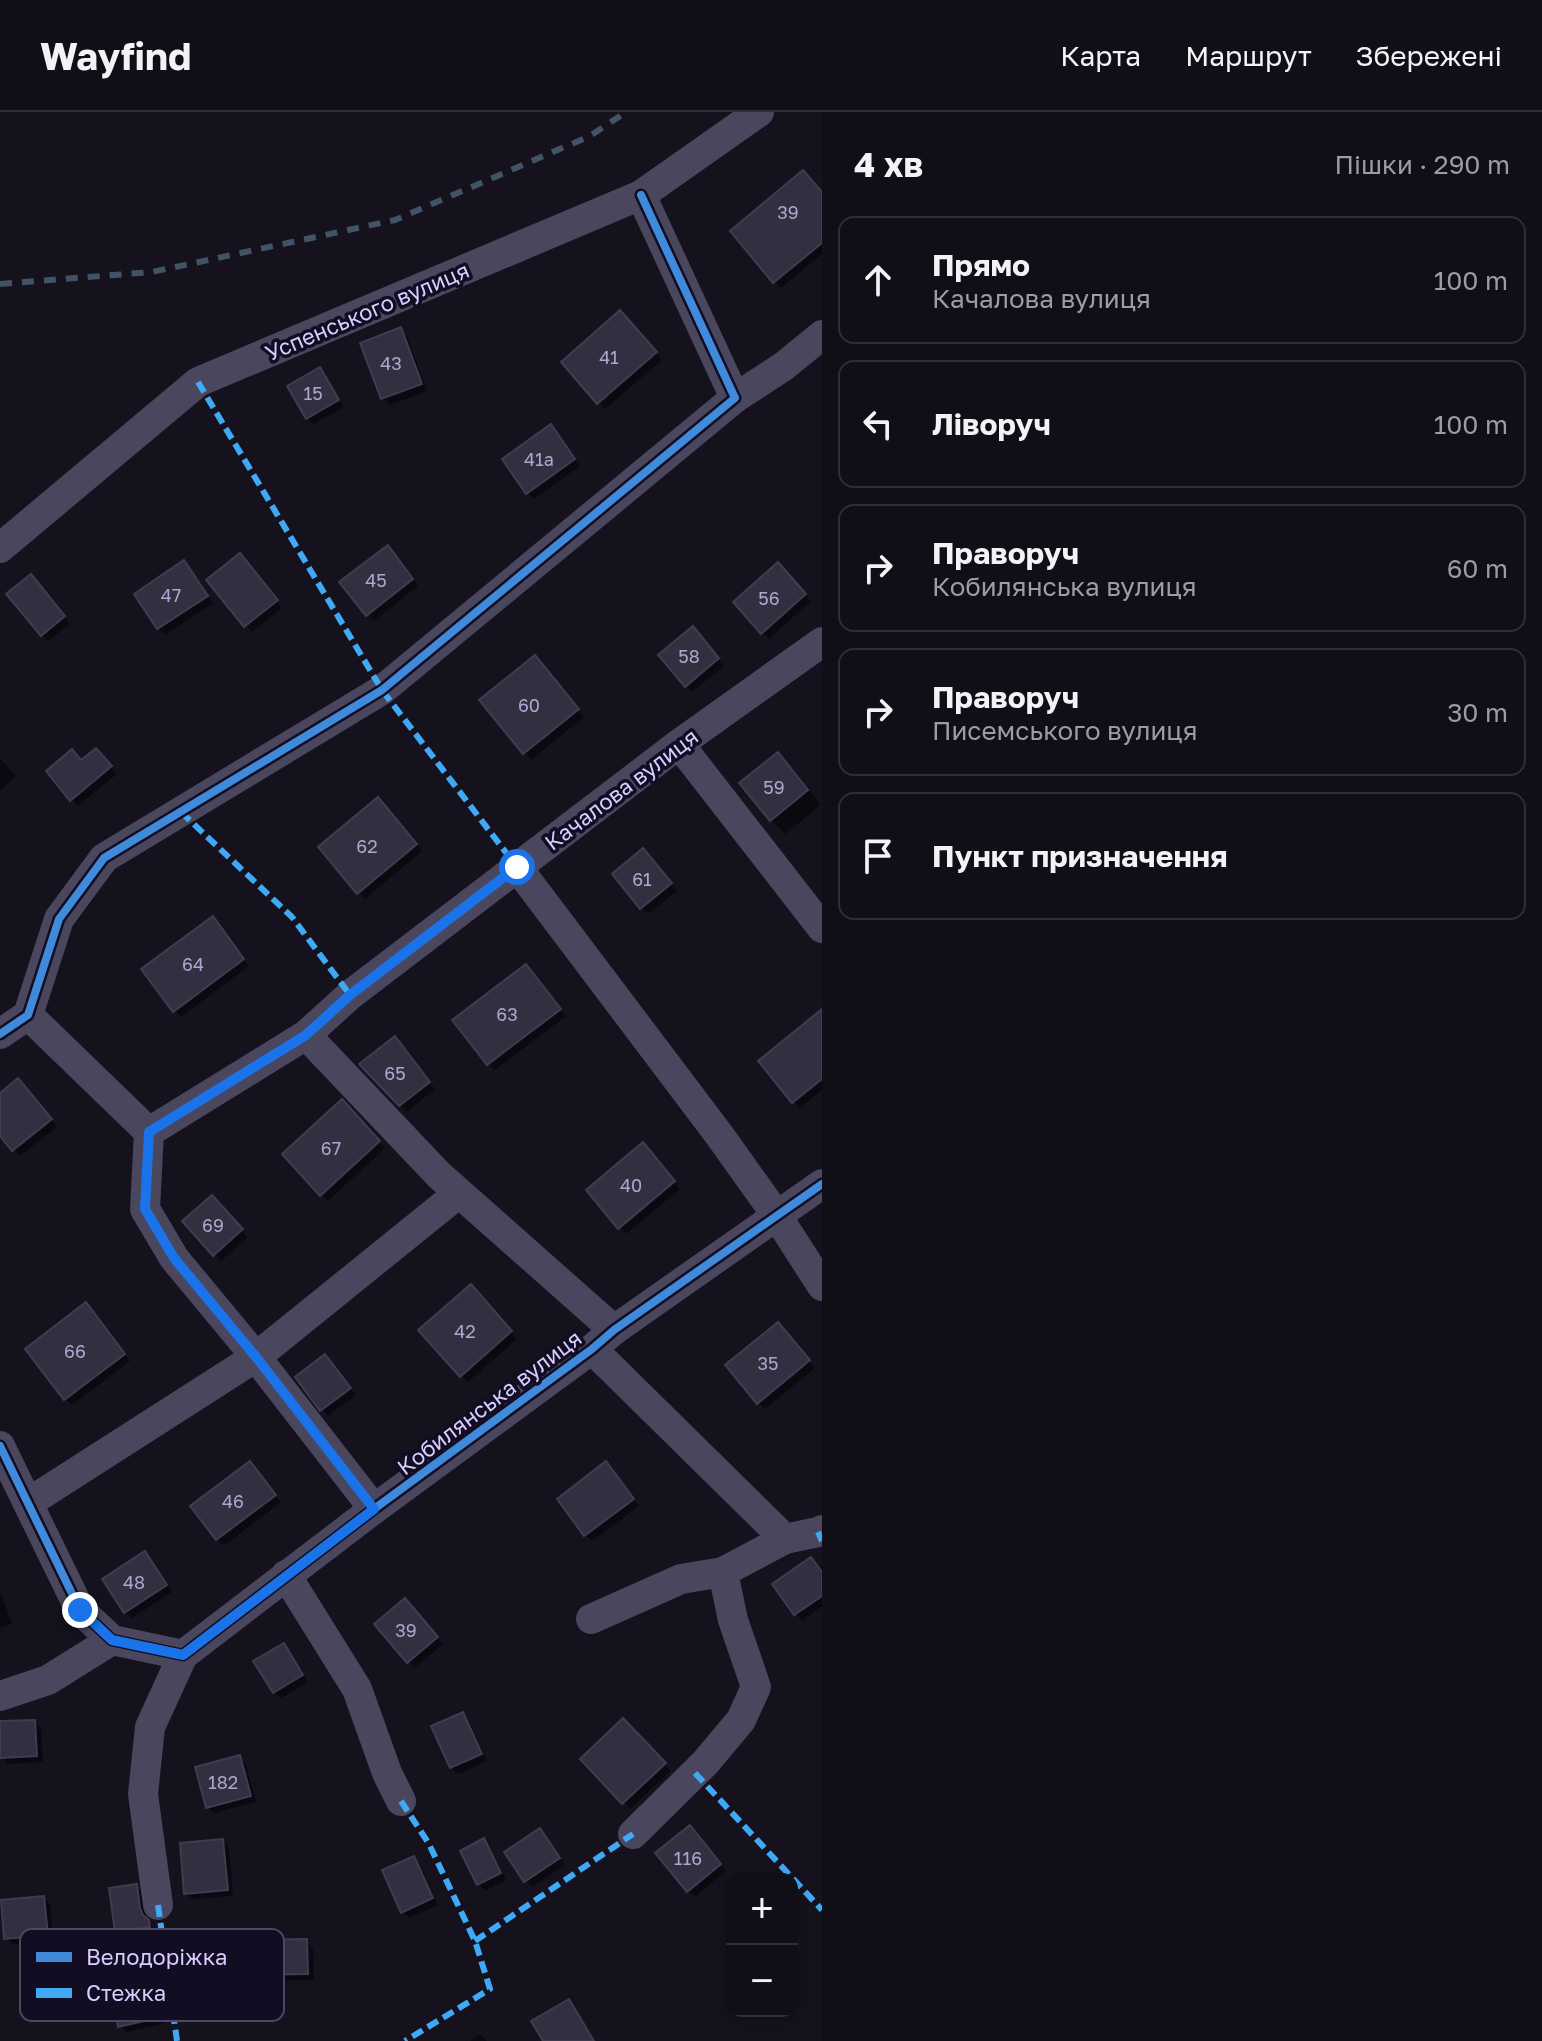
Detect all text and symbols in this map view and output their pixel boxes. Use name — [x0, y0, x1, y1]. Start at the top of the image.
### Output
text: Wayfind — [40, 33, 191, 78]
text: Карта — [1060, 39, 1141, 72]
text: Маршрут — [1185, 39, 1312, 72]
text: Збережені — [1356, 39, 1502, 72]
text: 4 хв — [854, 144, 923, 184]
text: Пішки · 290 m — [1334, 149, 1510, 180]
house number: 39 — [777, 201, 799, 223]
text: Прямо — [932, 247, 1030, 283]
street label: Успенського вулиця — [261, 256, 473, 366]
icon: ahead — [856, 258, 900, 302]
text: 100 m — [1434, 265, 1508, 296]
text: Качалова вулиця — [932, 283, 1151, 314]
house number: 41 — [599, 346, 619, 368]
house number: 43 — [380, 352, 402, 374]
house number: 15 — [303, 382, 323, 404]
icon: left — [856, 402, 900, 446]
text: Ліворуч — [932, 406, 1051, 442]
text: 100 m — [1434, 409, 1508, 440]
house number: 41а — [524, 448, 554, 470]
text: Праворуч — [932, 535, 1079, 571]
icon: right — [856, 546, 900, 590]
text: 60 m — [1447, 553, 1508, 584]
house number: 45 — [365, 569, 387, 591]
text: Кобилянська вулиця — [932, 571, 1197, 602]
house number: 47 — [161, 584, 181, 606]
house number: 56 — [758, 587, 780, 609]
house number: 58 — [678, 645, 700, 667]
text: Праворуч — [932, 679, 1079, 715]
icon: right — [856, 690, 900, 734]
house number: 60 — [518, 694, 540, 716]
text: 30 m — [1447, 697, 1508, 728]
text: Писемського вулиця — [932, 715, 1197, 746]
street label: Качалова вулиця — [539, 722, 703, 856]
house number: 59 — [763, 776, 785, 798]
icon: arrive — [856, 834, 900, 878]
house number: 62 — [356, 835, 378, 857]
text: Пункт призначення — [932, 838, 1228, 874]
route start — [499, 849, 535, 885]
house number: 61 — [632, 868, 652, 890]
house number: 64 — [182, 953, 204, 975]
house number: 63 — [496, 1003, 518, 1025]
house number: 65 — [384, 1062, 406, 1084]
house number: 67 — [321, 1137, 341, 1159]
house number: 40 — [620, 1174, 642, 1196]
house number: 69 — [202, 1214, 224, 1236]
house number: 42 — [454, 1320, 476, 1342]
street label: Кобилянська вулиця — [391, 1324, 587, 1480]
house number: 66 — [64, 1340, 86, 1362]
house number: 35 — [758, 1352, 778, 1374]
house number: 46 — [222, 1490, 244, 1512]
house number: 48 — [123, 1571, 145, 1593]
route end — [62, 1592, 98, 1628]
house number: 39 — [395, 1619, 417, 1641]
house number: 182 — [208, 1771, 238, 1793]
house number: 116 — [674, 1847, 702, 1869]
map controls — [726, 1873, 798, 2017]
button: + — [726, 1873, 798, 1945]
legend — [20, 1929, 284, 2021]
text: Велодоріжка — [86, 1943, 228, 1970]
button: − — [726, 1945, 798, 2017]
text: Стежка — [86, 1979, 166, 2006]

